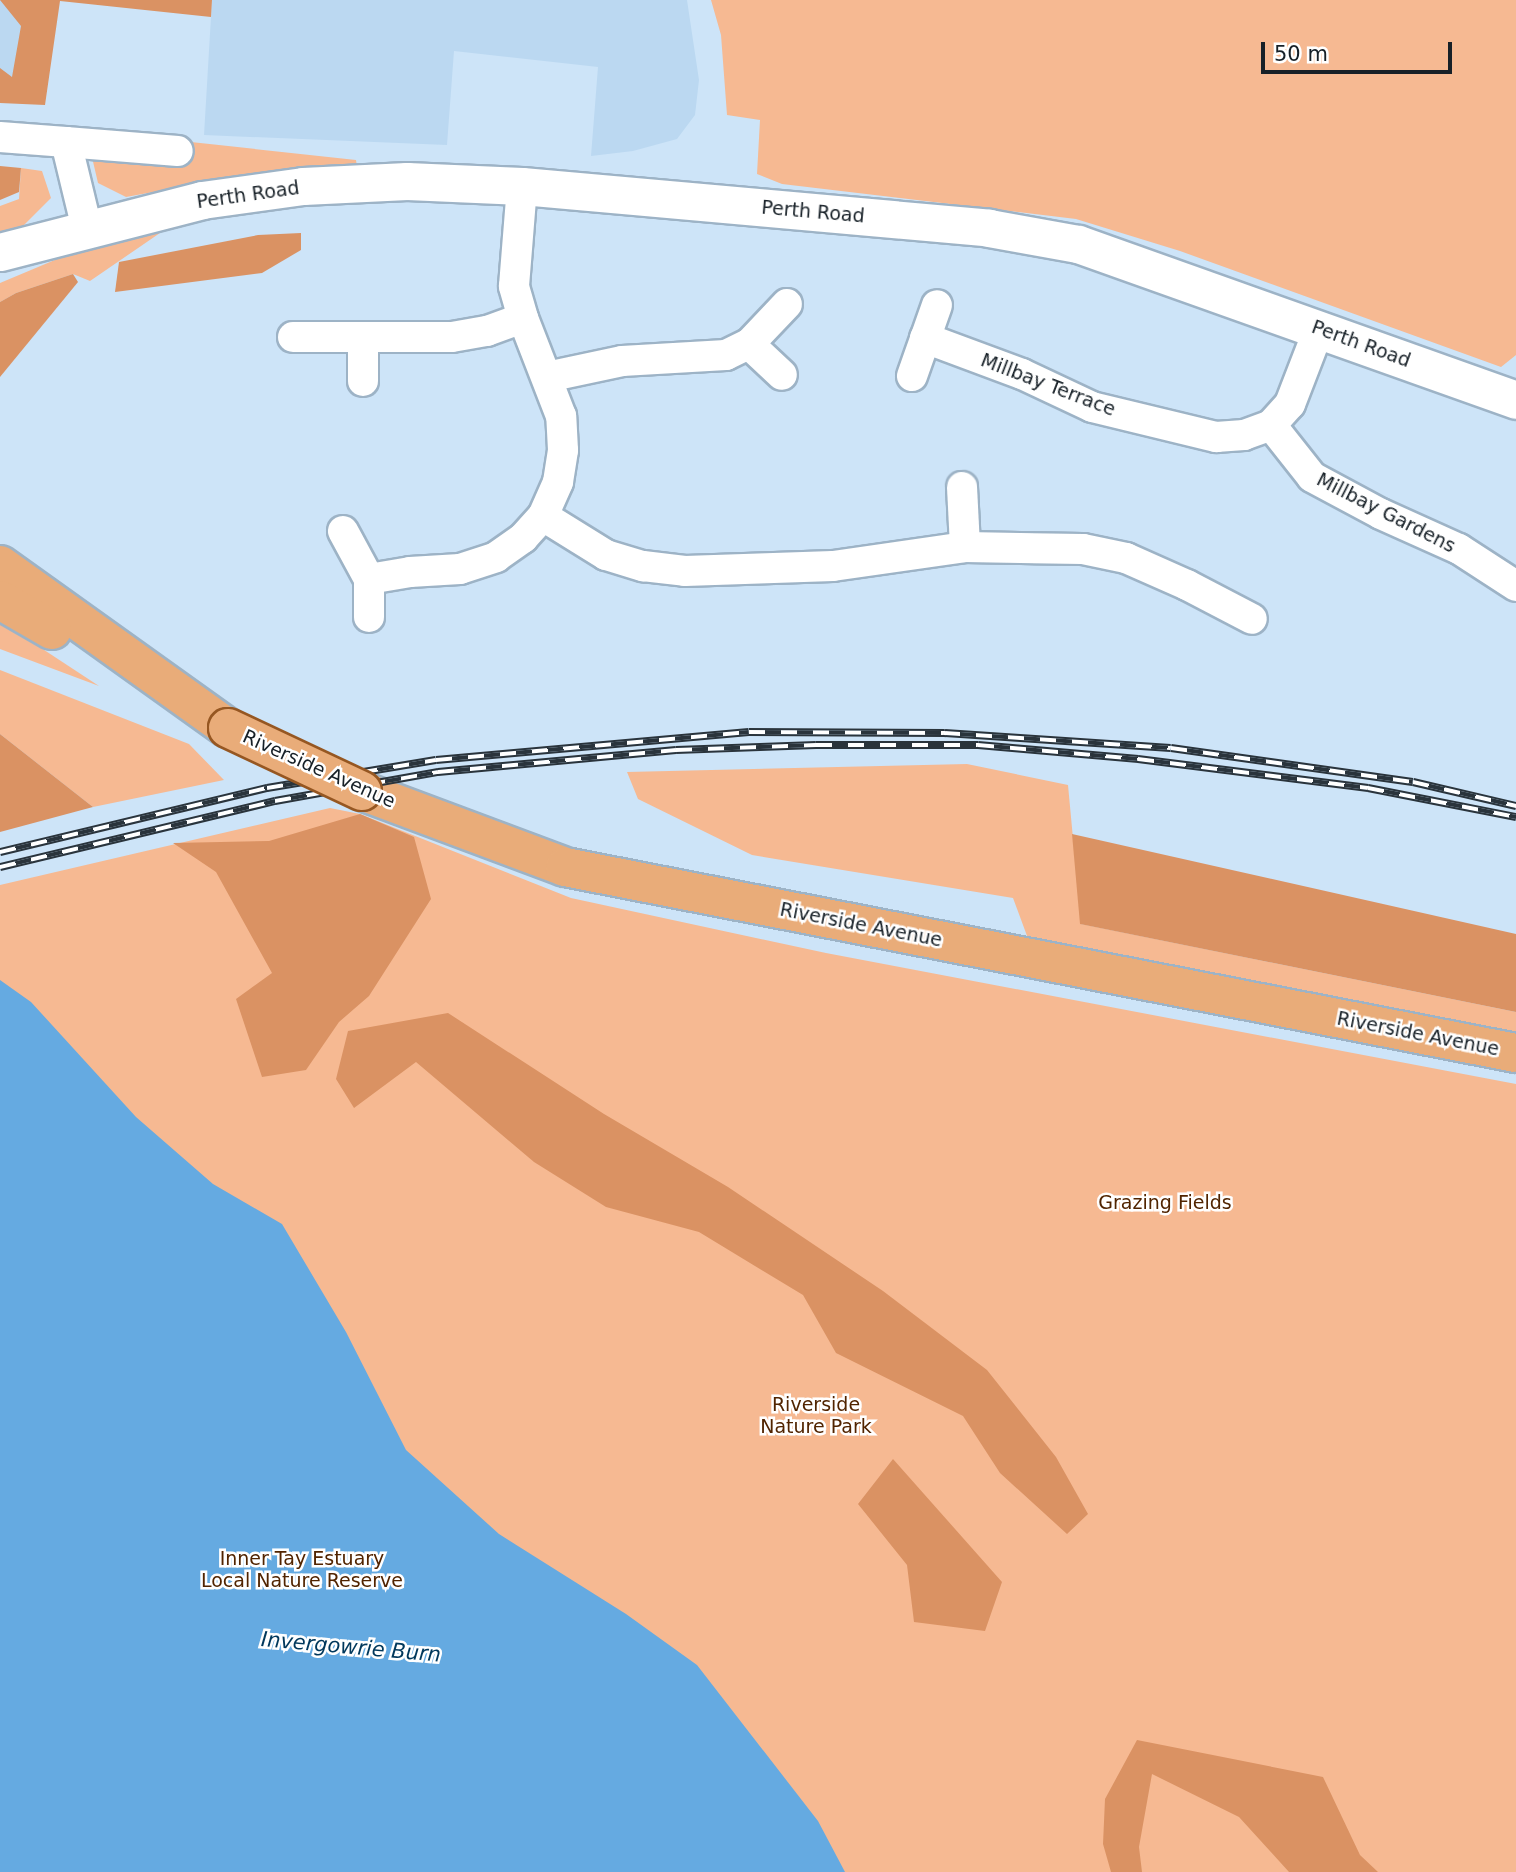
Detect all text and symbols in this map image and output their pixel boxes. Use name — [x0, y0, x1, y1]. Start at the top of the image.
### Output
scale bar — [1264, 28, 1455, 72]
text: 50 m — [1274, 42, 1328, 66]
street label: Perth Road — [195, 177, 301, 213]
street label: Perth Road — [760, 196, 866, 228]
street label: Perth Road — [1308, 316, 1414, 372]
street label: Millbay Terrace — [977, 349, 1119, 421]
street label: Millbay Gardens — [1313, 468, 1459, 558]
street label: Riverside Avenue — [239, 725, 399, 813]
street label: Riverside Avenue — [778, 898, 944, 952]
street label: Riverside Avenue — [1335, 1007, 1501, 1061]
park label: Grazing Fields — [1098, 1192, 1232, 1214]
park label: Riverside Nature Park — [760, 1394, 872, 1438]
park label: Inner Tay Estuary Local Nature Reserve — [201, 1548, 403, 1592]
water label: Invergowrie Burn — [260, 1627, 442, 1667]

